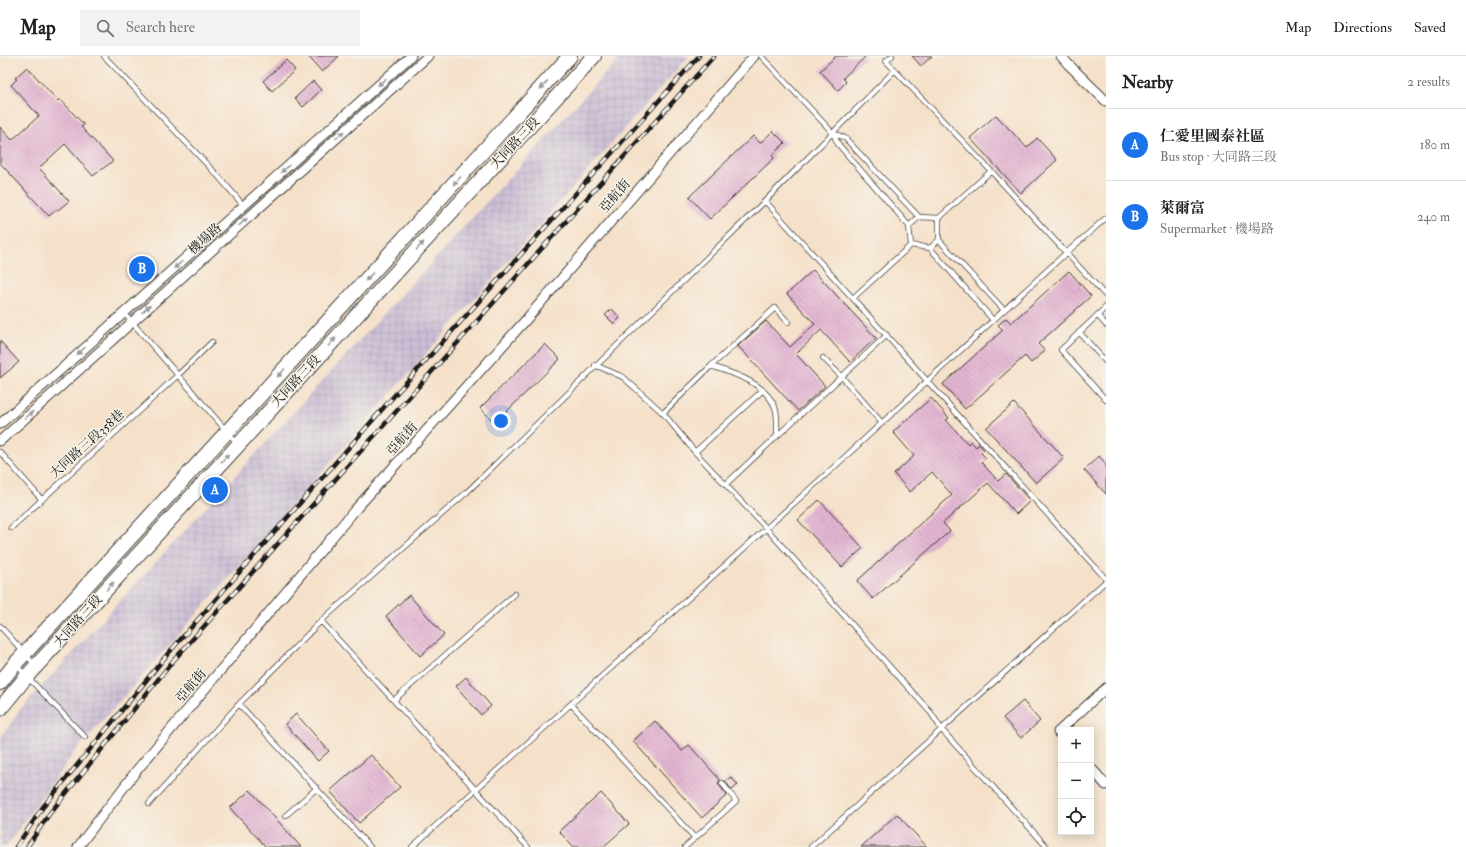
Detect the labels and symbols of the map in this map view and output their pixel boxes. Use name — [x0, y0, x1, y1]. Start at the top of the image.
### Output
one-way arrow — [378, 77, 387, 86]
one-way arrow — [539, 80, 549, 90]
street label: 大同路三段 — [487, 114, 543, 172]
one-way arrow — [334, 131, 345, 140]
one-way arrow — [280, 164, 291, 173]
one-way arrow — [452, 176, 461, 186]
street label: 亞航街 — [596, 176, 634, 216]
one-way arrow — [238, 218, 248, 227]
street label: 機場路 — [185, 220, 225, 258]
one-way arrow — [415, 241, 425, 251]
pin: B — [129, 254, 155, 284]
one-way arrow — [173, 260, 183, 269]
one-way arrow — [364, 272, 374, 282]
one-way arrow — [141, 305, 151, 314]
one-way arrow — [327, 337, 337, 347]
one-way arrow — [76, 347, 87, 356]
street label: 大同路三段 — [268, 352, 324, 410]
one-way arrow — [277, 368, 286, 378]
street label: 大同路三段358巷 — [46, 406, 128, 482]
one-way arrow — [24, 411, 34, 420]
your location — [491, 411, 511, 431]
street label: 亞航街 — [383, 419, 421, 459]
one-way arrow — [221, 453, 230, 464]
pin: A — [202, 475, 228, 505]
one-way arrow — [105, 580, 114, 591]
street label: 大同路三段 — [50, 591, 106, 651]
street label: 亞航街 — [172, 666, 210, 706]

